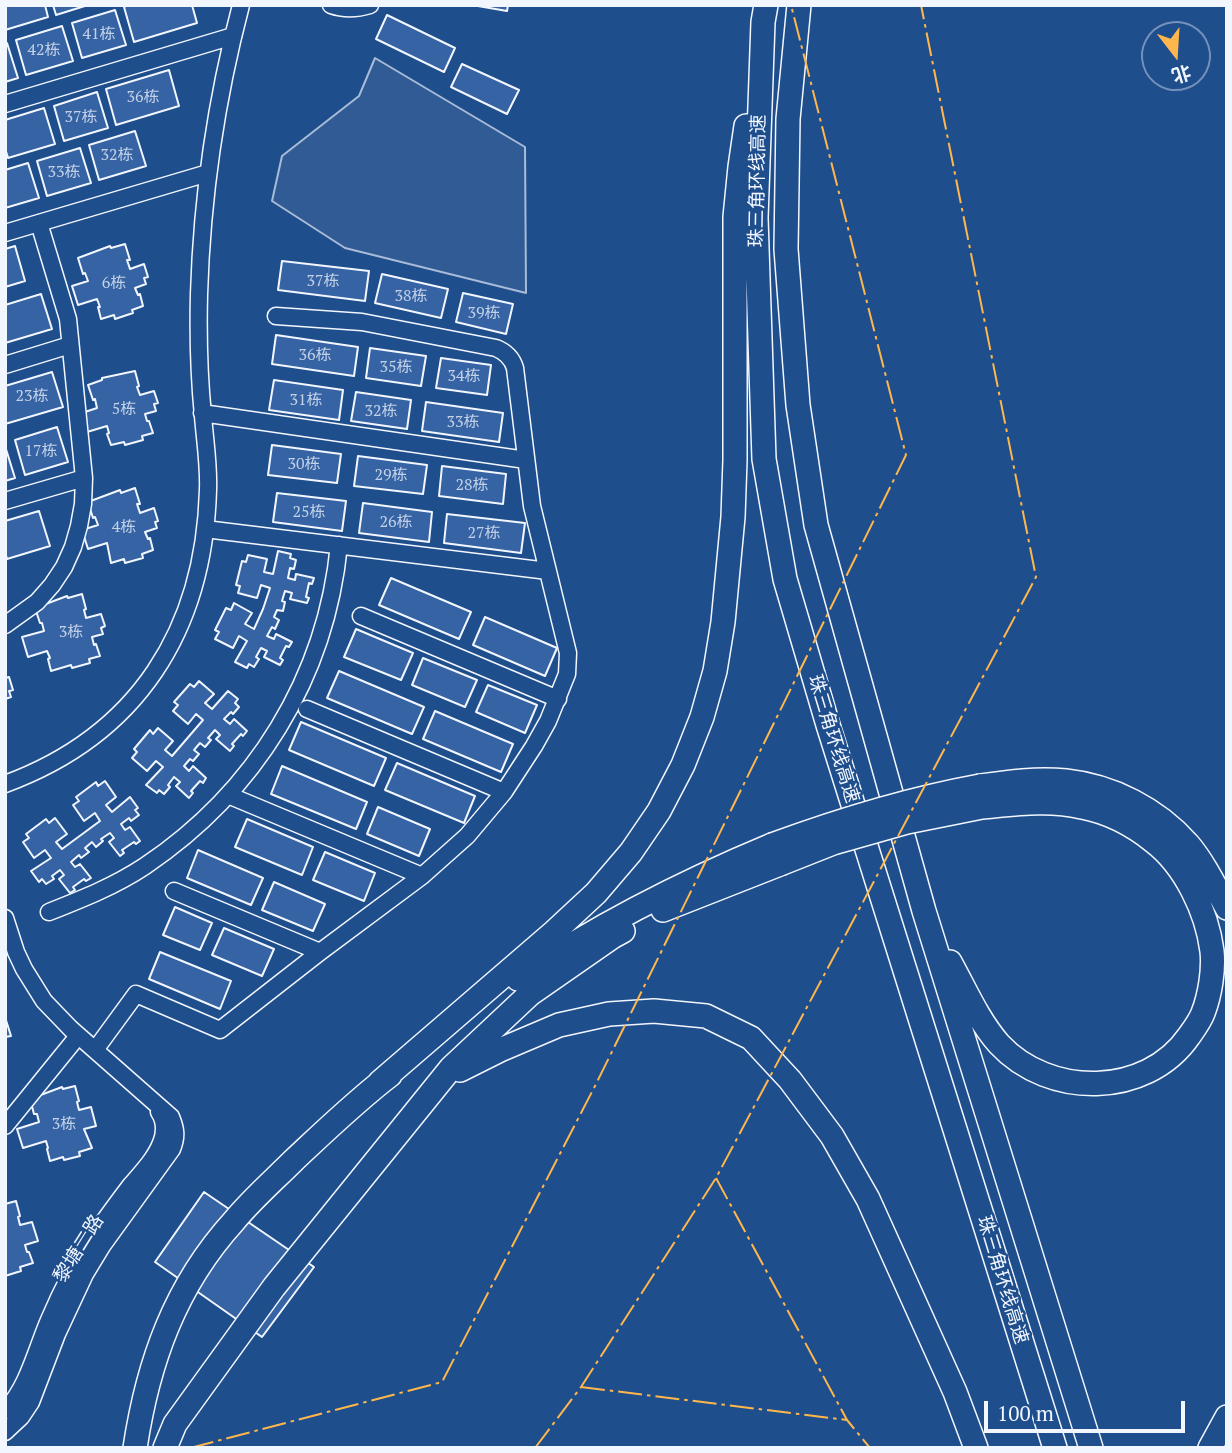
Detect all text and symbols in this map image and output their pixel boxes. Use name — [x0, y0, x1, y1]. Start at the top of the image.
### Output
north arrow — [1141, 21, 1211, 91]
house number: 41栋 — [82, 24, 116, 44]
house number: 42栋 — [27, 40, 61, 60]
text: 北 — [1169, 60, 1194, 89]
house number: 36栋 — [126, 87, 160, 107]
house number: 37栋 — [64, 107, 98, 127]
street label: 珠三角环线高速 — [745, 114, 771, 248]
house number: 32栋 — [100, 145, 134, 165]
house number: 33栋 — [47, 162, 81, 182]
house number: 37栋 — [306, 271, 340, 291]
house number: 6栋 — [102, 273, 126, 293]
house number: 38栋 — [394, 286, 428, 306]
house number: 39栋 — [467, 303, 501, 323]
house number: 36栋 — [298, 345, 332, 365]
house number: 35栋 — [379, 357, 413, 377]
house number: 34栋 — [447, 366, 481, 386]
house number: 23栋 — [15, 386, 49, 406]
house number: 31栋 — [289, 390, 323, 410]
house number: 5栋 — [112, 399, 136, 419]
house number: 32栋 — [364, 401, 398, 421]
house number: 33栋 — [446, 412, 480, 432]
house number: 17栋 — [24, 441, 58, 461]
house number: 30栋 — [287, 454, 321, 474]
house number: 29栋 — [374, 465, 408, 485]
house number: 28栋 — [455, 475, 489, 495]
house number: 25栋 — [292, 502, 326, 522]
house number: 26栋 — [379, 512, 413, 532]
house number: 4栋 — [112, 517, 136, 537]
house number: 27栋 — [467, 523, 501, 543]
house number: 3栋 — [59, 622, 83, 642]
street label: 珠三角环线高速 — [803, 672, 863, 806]
house number: 3栋 — [52, 1114, 76, 1134]
street label: 黎塘二路 — [49, 1211, 109, 1287]
street label: 珠三角环线高速 — [972, 1213, 1032, 1347]
scale bar — [987, 1386, 1188, 1430]
text: 100 m — [997, 1399, 1054, 1427]

